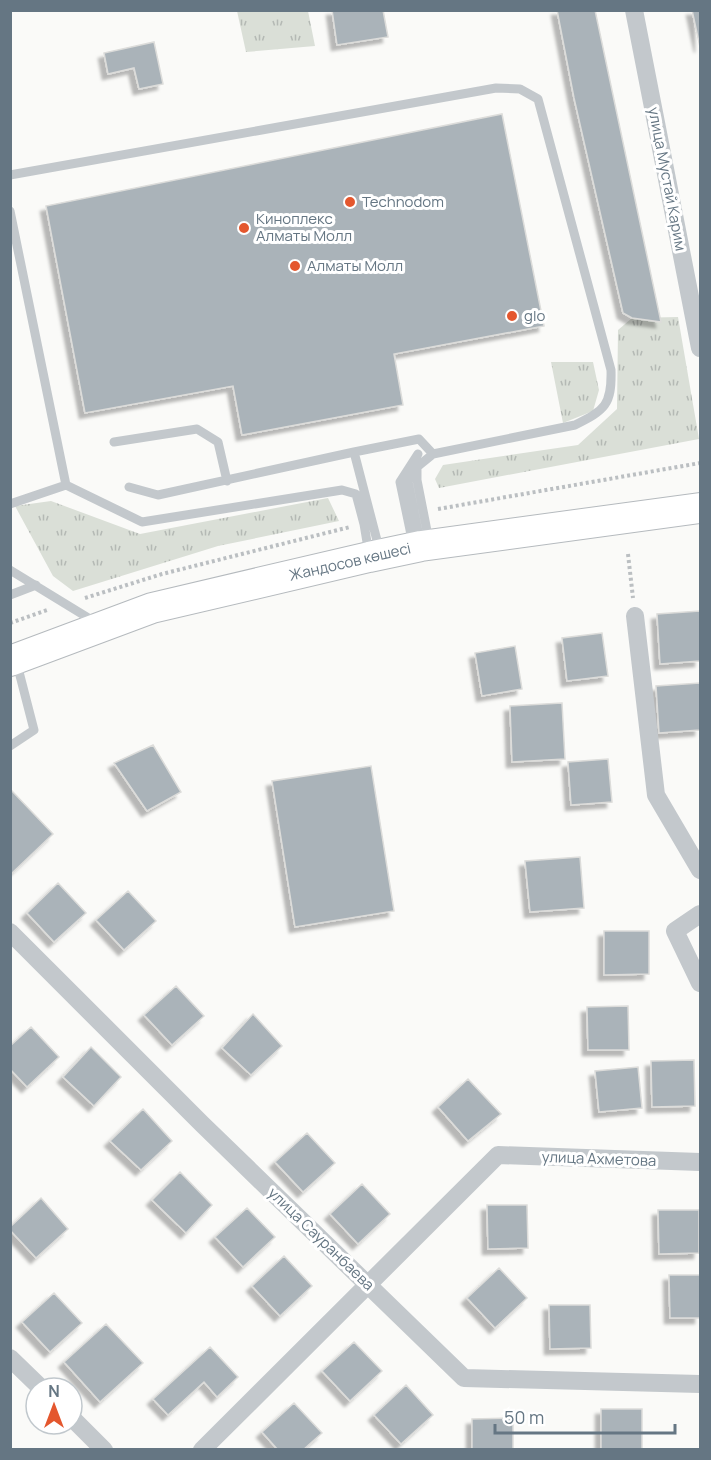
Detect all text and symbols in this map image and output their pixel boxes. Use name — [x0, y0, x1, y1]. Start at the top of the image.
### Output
street label: улица Мустай Карим — [643, 105, 692, 253]
place label: Technodom — [362, 191, 444, 212]
marker: Technodom — [343, 195, 357, 209]
place label: Киноплекс Алматы Молл — [256, 208, 352, 246]
marker: Киноплекс Алматы Молл — [237, 221, 251, 235]
place label: Алматы Молл — [307, 255, 403, 276]
marker: Алматы Молл — [288, 259, 302, 273]
place label: glo — [524, 305, 545, 326]
marker: glo — [505, 309, 519, 323]
street label: Жандосов көшесі — [287, 537, 413, 586]
street label: улица Ахметова — [541, 1146, 657, 1171]
street label: улица Сауранбаева — [264, 1182, 379, 1295]
north arrow — [24, 1376, 84, 1436]
text: N — [48, 1380, 60, 1402]
scale bar — [495, 1397, 675, 1435]
text: 50 m — [504, 1405, 544, 1429]

